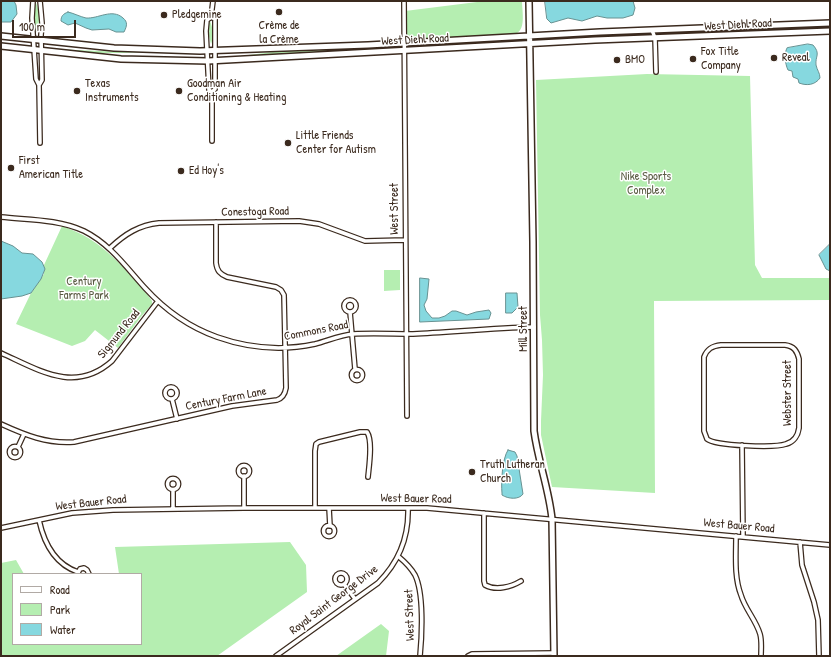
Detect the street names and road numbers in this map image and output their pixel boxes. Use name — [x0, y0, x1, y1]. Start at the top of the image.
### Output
street label: West Diehl Road — [704, 16, 772, 34]
street label: West Diehl Road — [381, 31, 449, 49]
street label: West Street — [388, 183, 402, 235]
street label: Conestoga Road — [221, 204, 289, 220]
street label: Mill Street — [517, 306, 531, 352]
street label: Sigmund Road — [95, 307, 143, 361]
street label: Commons Road — [283, 318, 349, 344]
street label: Webster Street — [781, 360, 795, 426]
street label: Century Farm Lane — [184, 384, 268, 414]
street label: West Bauer Road — [380, 491, 452, 507]
street label: West Bauer Road — [55, 492, 127, 514]
street label: West Bauer Road — [703, 516, 775, 536]
street label: Royal Saint George Drive — [287, 562, 381, 638]
street label: West Street — [402, 589, 418, 641]

